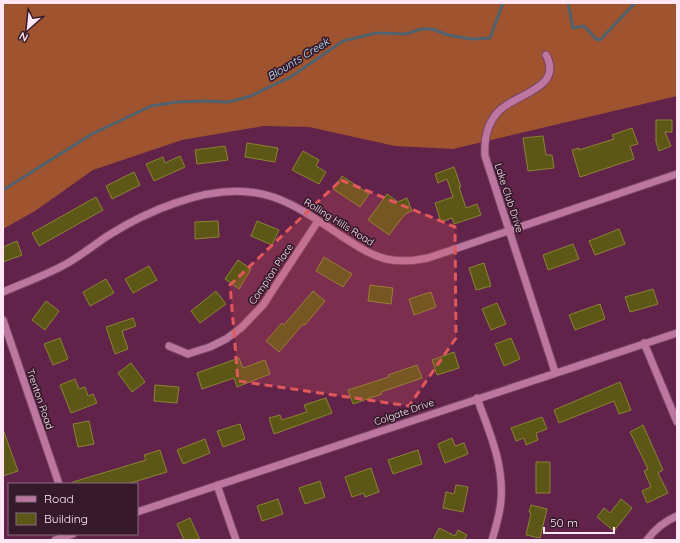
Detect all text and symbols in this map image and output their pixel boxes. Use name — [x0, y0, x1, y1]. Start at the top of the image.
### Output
north arrow — [8, 8, 48, 48]
text: N — [17, 29, 30, 45]
water label: Blounts Creek — [264, 34, 333, 84]
street label: Lake Club Drive — [492, 162, 526, 235]
street label: Rolling Hills Road — [301, 195, 377, 249]
street label: Compton Place — [246, 241, 296, 307]
street label: Trenton Road — [24, 367, 56, 431]
street label: Colgate Drive — [372, 396, 436, 428]
legend — [8, 483, 138, 535]
text: Road — [44, 491, 74, 506]
scale bar — [544, 509, 614, 535]
text: Building — [44, 511, 88, 526]
text: 50 m — [550, 515, 578, 530]

